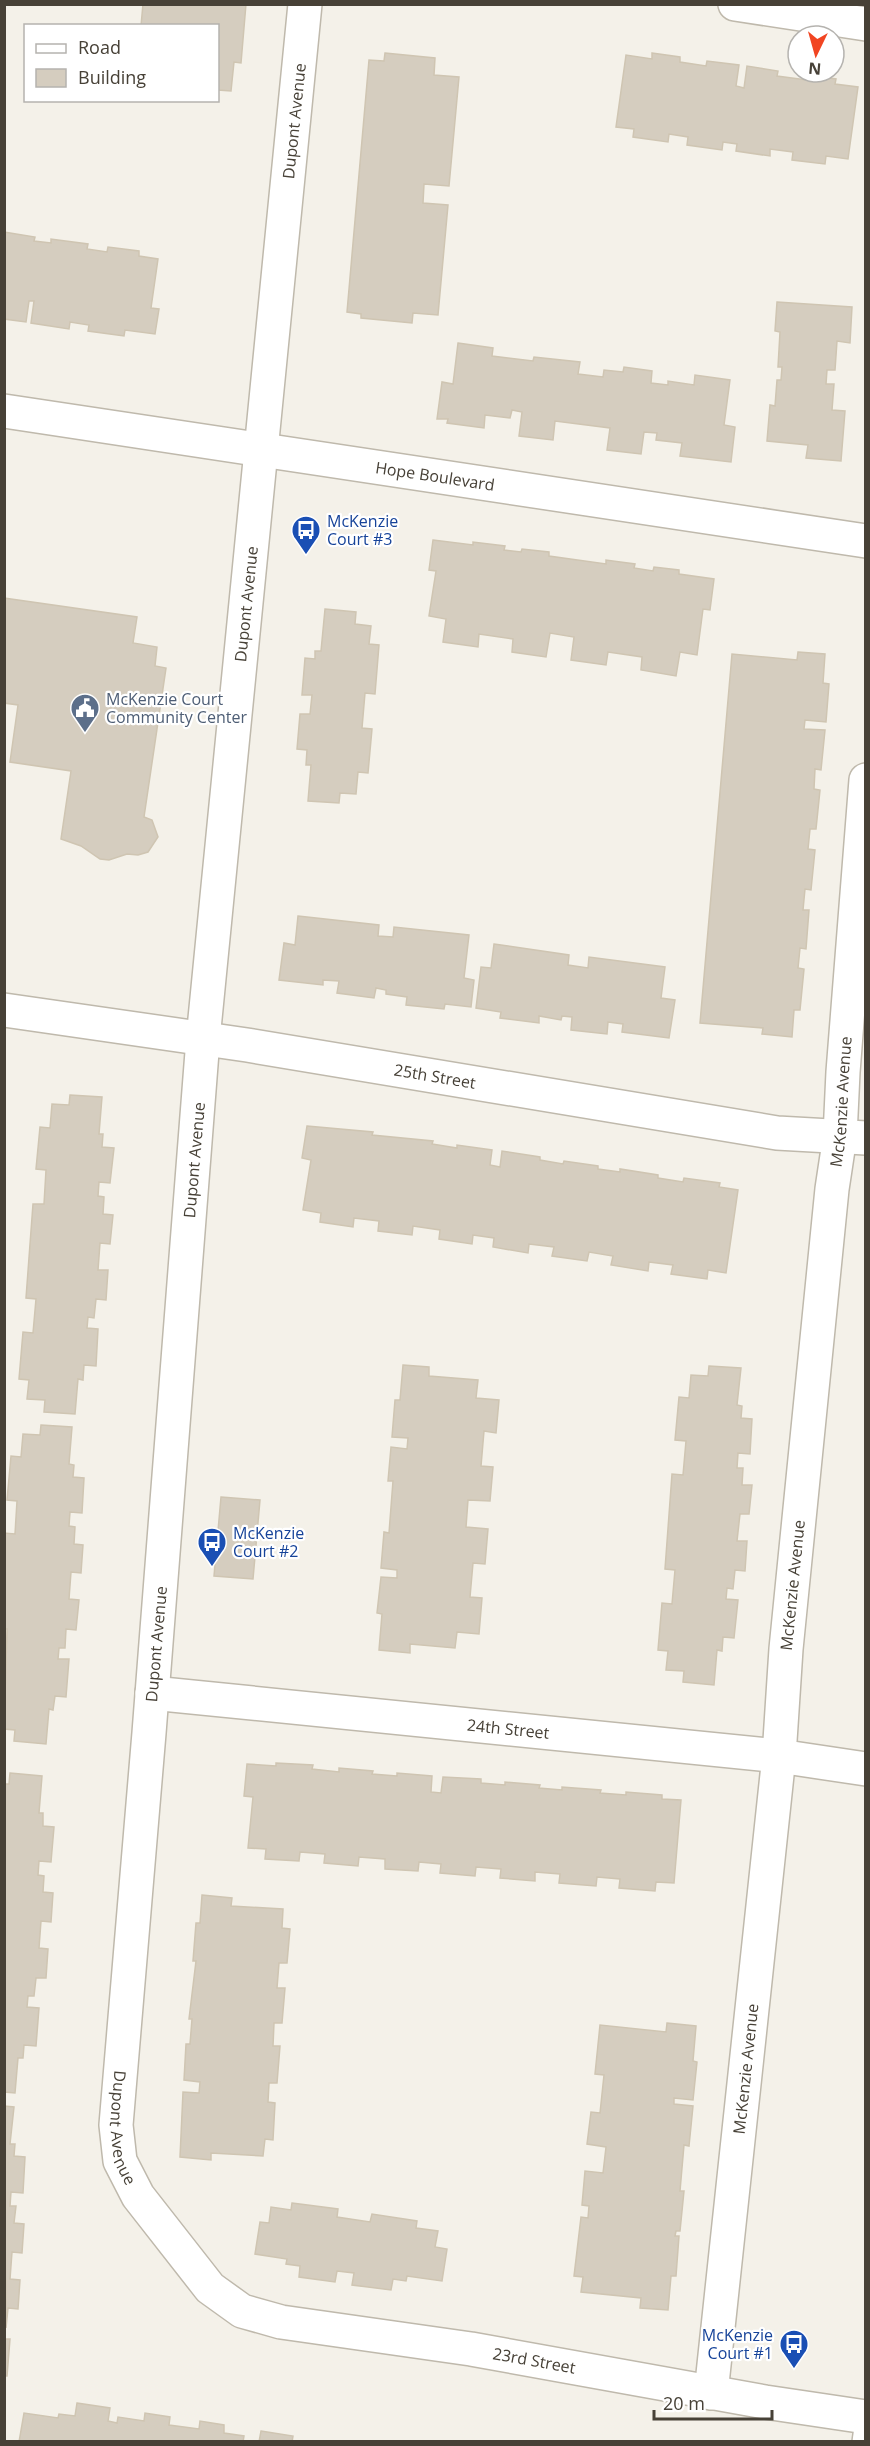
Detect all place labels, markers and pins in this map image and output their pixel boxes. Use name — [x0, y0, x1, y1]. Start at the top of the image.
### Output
place label: McKenzie Court #3 — [327, 510, 398, 550]
bus stop icon: McKenzie Court #3 — [290, 514, 322, 556]
place label: McKenzie Court Community Center — [106, 688, 247, 728]
public building icon: McKenzie Court Community Center — [69, 692, 101, 734]
place label: McKenzie Court #2 — [233, 1522, 304, 1562]
bus stop icon: McKenzie Court #2 — [196, 1526, 228, 1568]
place label: McKenzie Court #1 — [702, 2324, 773, 2364]
bus stop icon: McKenzie Court #1 — [778, 2328, 810, 2370]

